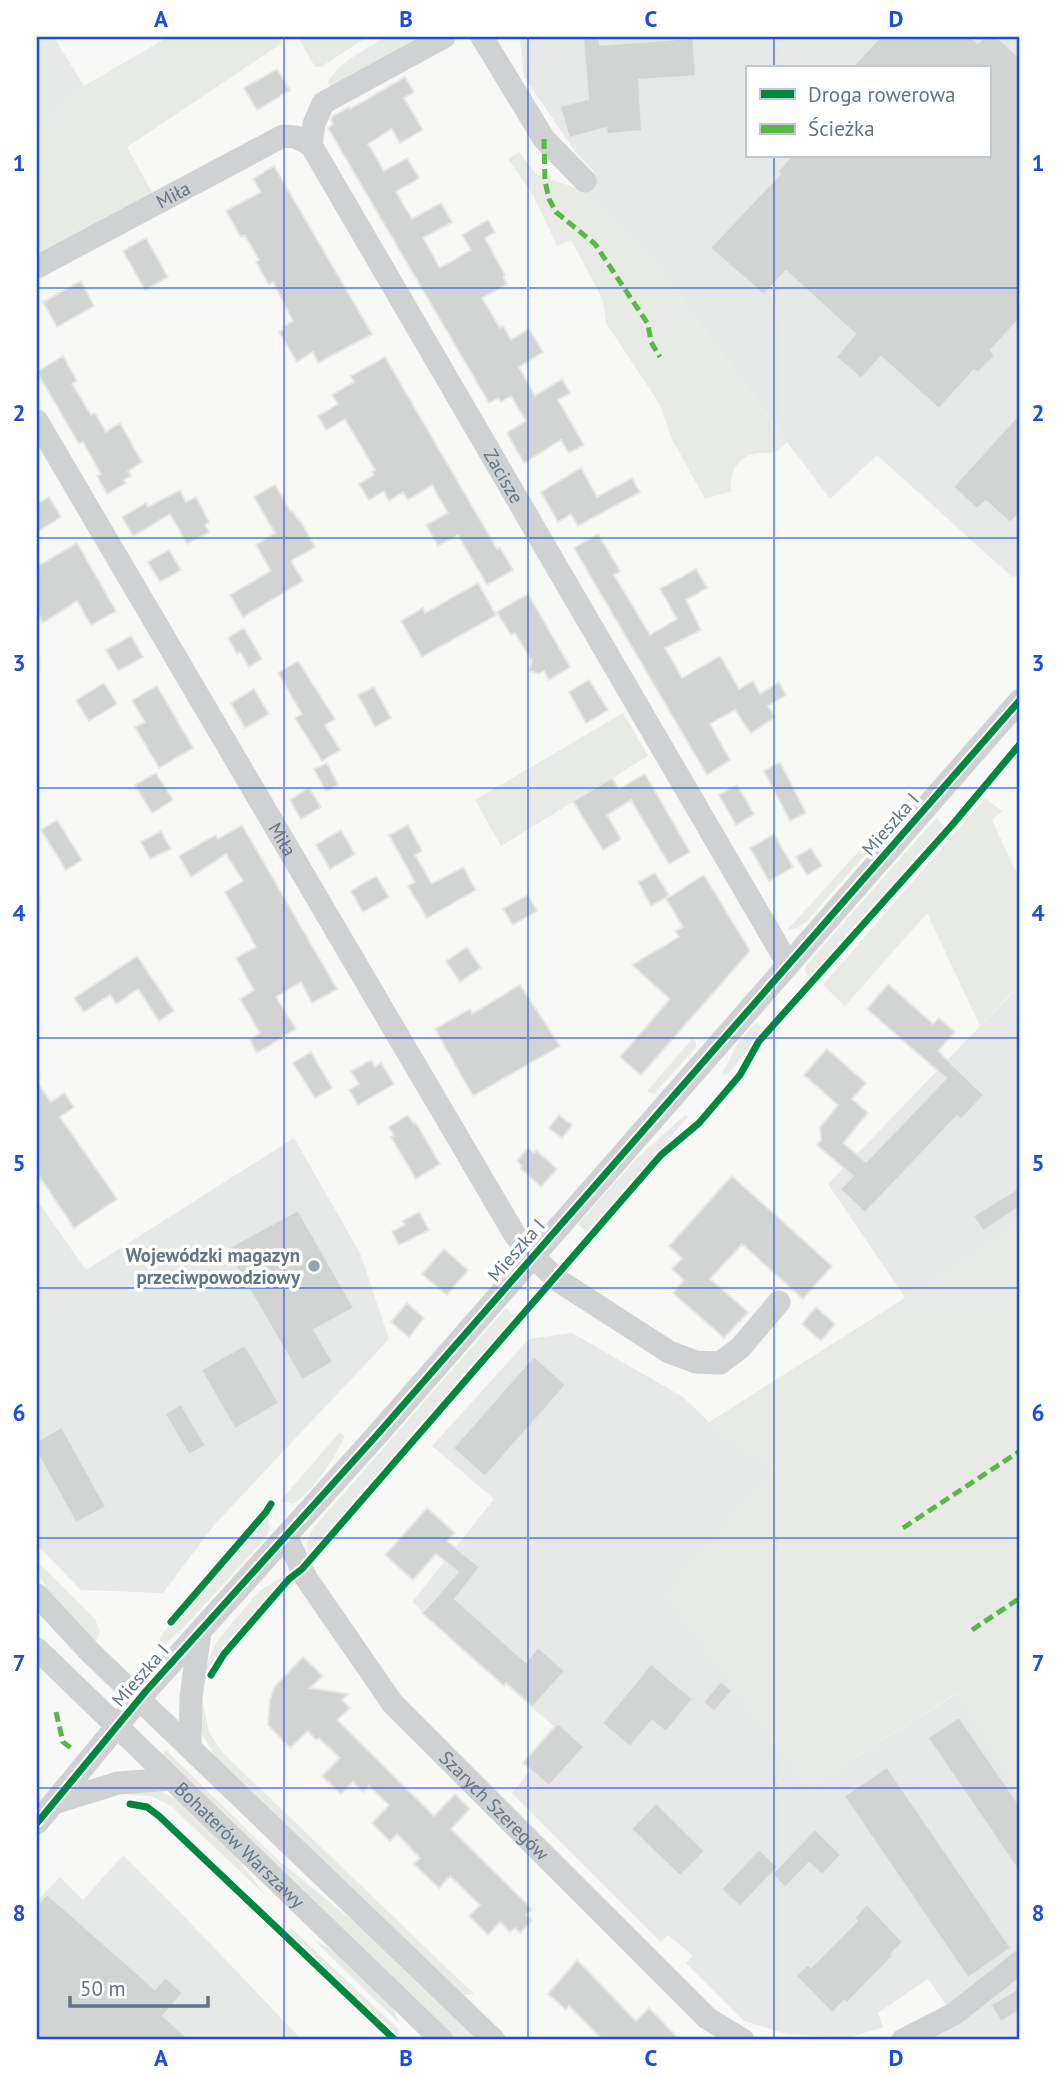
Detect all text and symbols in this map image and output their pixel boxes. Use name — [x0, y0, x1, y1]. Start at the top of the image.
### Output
text: A — [154, 4, 168, 33]
text: B — [399, 4, 413, 33]
text: C — [645, 4, 658, 33]
text: D — [889, 4, 903, 33]
legend — [746, 66, 990, 158]
text: Droga rowerowa — [808, 81, 955, 108]
text: Ścieżka — [808, 115, 875, 142]
text: 1 — [12, 148, 26, 177]
text: 1 — [1031, 148, 1045, 177]
street label: Miła — [152, 176, 194, 213]
text: 2 — [12, 398, 26, 427]
text: 2 — [1031, 398, 1045, 427]
street label: Zacisze — [479, 445, 529, 508]
text: 3 — [12, 648, 26, 677]
text: 3 — [1031, 648, 1045, 677]
street label: Mieszka I — [856, 788, 924, 860]
street label: Miła — [263, 818, 302, 860]
text: 4 — [12, 898, 26, 927]
text: 4 — [1031, 898, 1045, 927]
text: 5 — [12, 1148, 26, 1177]
text: 5 — [1031, 1148, 1045, 1177]
street label: Mieszka I — [482, 1214, 550, 1286]
place label: Wojewódzki magazyn przeciwpowodziowy — [125, 1243, 301, 1289]
marker: Wojewódzki magazyn przeciwpowodziowy — [306, 1258, 322, 1274]
text: 6 — [12, 1398, 26, 1427]
text: 6 — [1031, 1398, 1045, 1427]
street label: Mieszka I — [106, 1639, 174, 1711]
text: 7 — [12, 1648, 26, 1677]
text: 7 — [1031, 1648, 1045, 1677]
street label: Szarych Szeregów — [435, 1746, 554, 1865]
street label: Bohaterów Warszawy — [170, 1777, 310, 1913]
text: 8 — [12, 1898, 26, 1927]
text: 8 — [1031, 1898, 1045, 1927]
scale bar — [70, 1965, 208, 2009]
text: 50 m — [80, 1975, 126, 2002]
text: A — [154, 2043, 168, 2072]
text: B — [399, 2043, 413, 2072]
text: C — [645, 2043, 658, 2072]
text: D — [889, 2043, 903, 2072]

